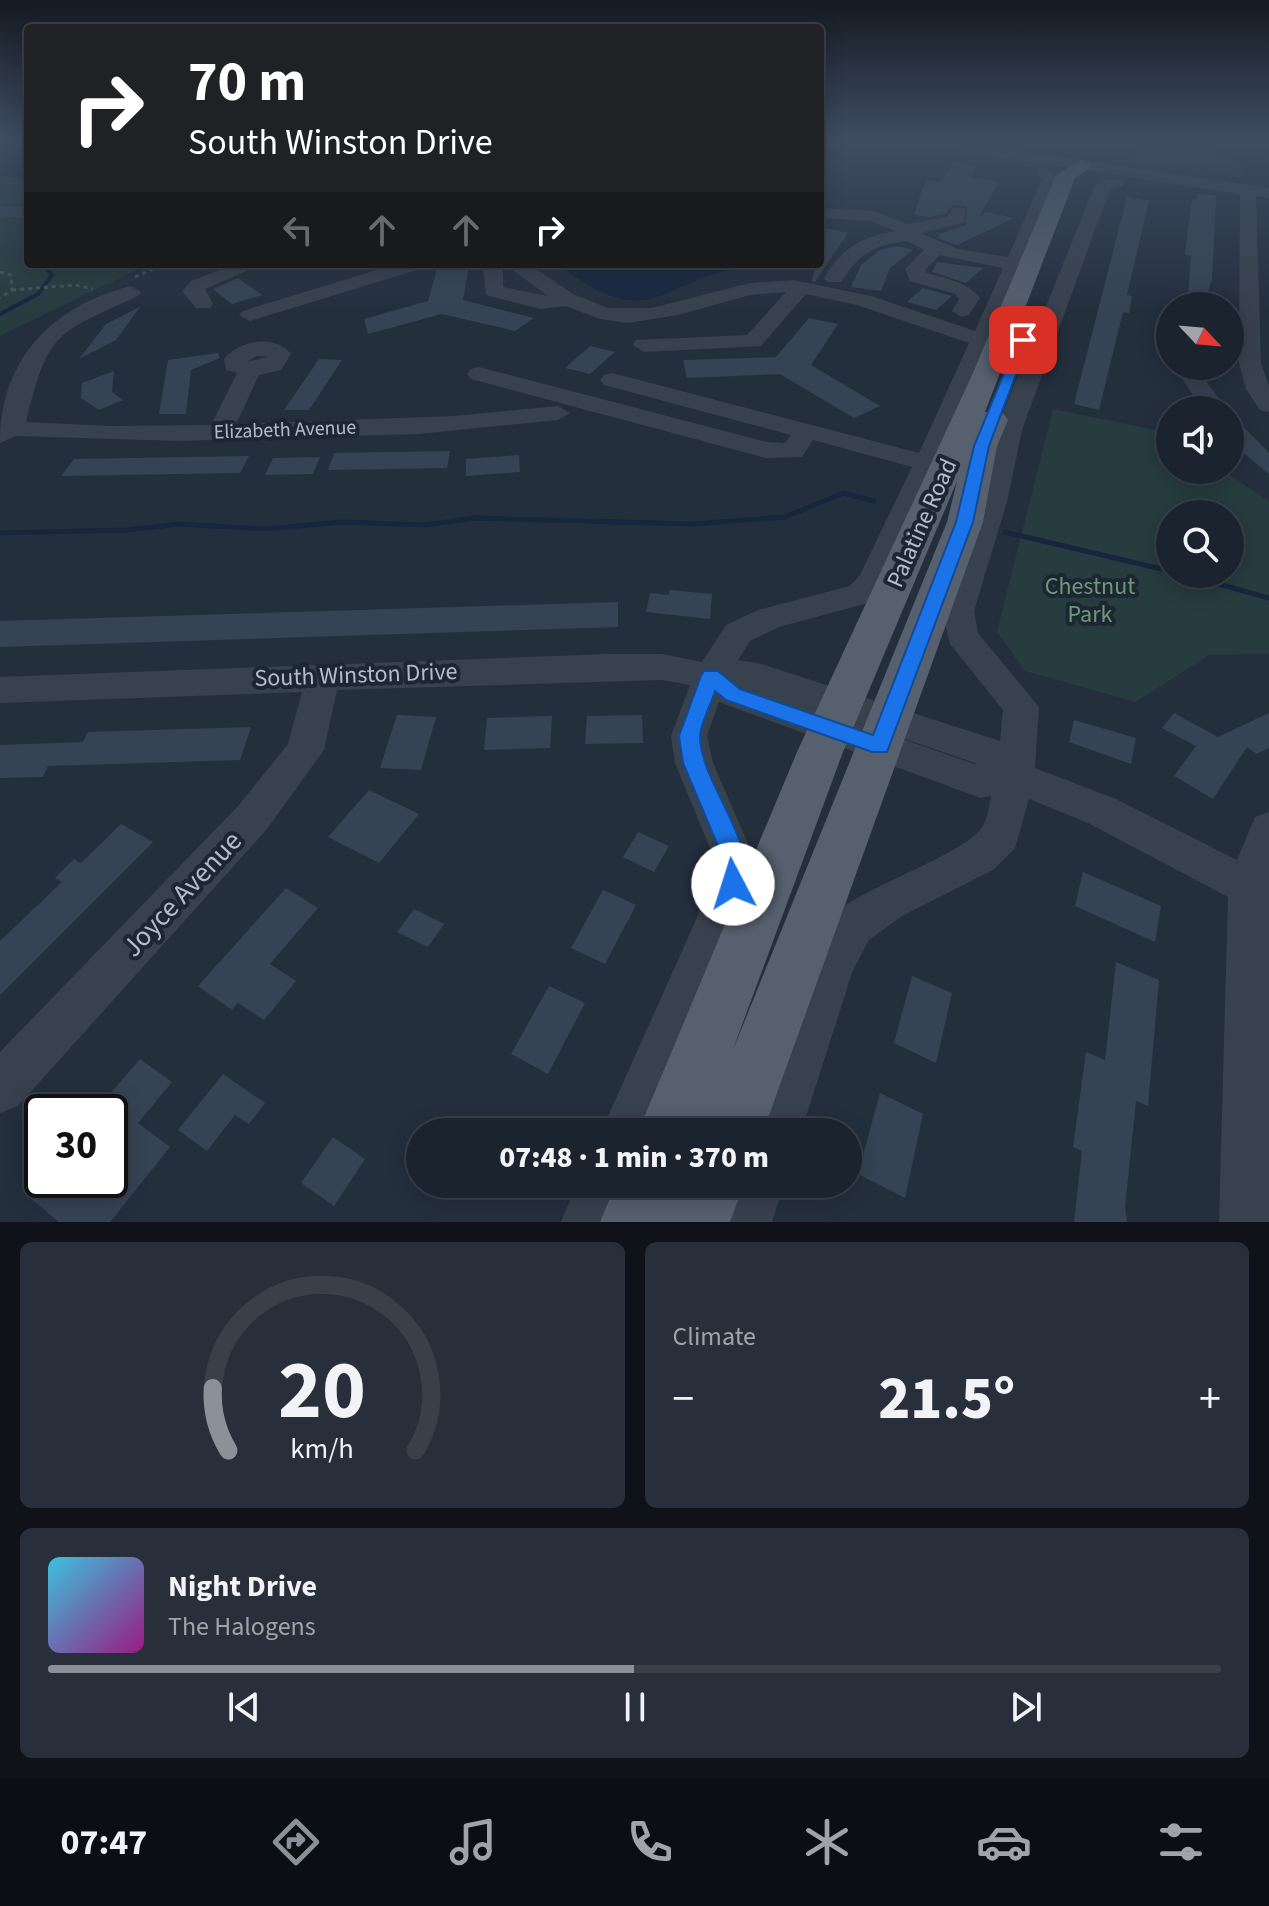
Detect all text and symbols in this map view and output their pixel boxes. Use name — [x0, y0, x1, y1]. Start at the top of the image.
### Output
text: 70 m — [188, 43, 306, 122]
icon: right — [56, 56, 160, 160]
text: South Winston Drive — [188, 117, 493, 168]
icon: left — [276, 208, 320, 252]
icon: ahead — [360, 208, 404, 252]
icon: ahead — [444, 208, 488, 252]
icon: right — [528, 208, 572, 252]
north arrow — [1156, 292, 1244, 380]
map controls — [1156, 292, 1244, 588]
pin — [989, 306, 1057, 374]
icon: arrive — [1001, 318, 1045, 362]
button: sound — [1156, 396, 1244, 484]
street label: Elizabeth Avenue — [213, 414, 357, 446]
street label: Palatine Road — [878, 453, 966, 593]
button: search — [1156, 500, 1244, 588]
park label: Chestnut Park — [1045, 569, 1135, 632]
street label: South Winston Drive — [254, 654, 458, 696]
street label: Joyce Avenue — [113, 822, 251, 966]
position arrow — [691, 842, 775, 926]
speed limit sign: 30 — [24, 1094, 128, 1198]
text: 07:48 · 1 min · 370 m — [499, 1136, 769, 1179]
text: Climate — [673, 1318, 756, 1355]
text: 20 — [278, 1332, 366, 1450]
text: 21.5° — [878, 1357, 1015, 1442]
text: − — [673, 1368, 694, 1431]
text: + — [1199, 1368, 1221, 1431]
text: km/h — [291, 1429, 354, 1469]
text: Night Drive — [168, 1565, 317, 1608]
text: The Halogens — [168, 1608, 316, 1645]
icon: previous — [222, 1685, 266, 1729]
icon: pause — [613, 1685, 657, 1729]
icon: next — [1004, 1685, 1048, 1729]
icon: directions — [268, 1814, 324, 1870]
icon: music — [445, 1814, 501, 1870]
icon: phone — [622, 1814, 678, 1870]
icon: climate — [799, 1814, 855, 1870]
icon: car — [976, 1814, 1032, 1870]
icon: filters — [1153, 1814, 1209, 1870]
text: 07:47 — [60, 1817, 147, 1868]

